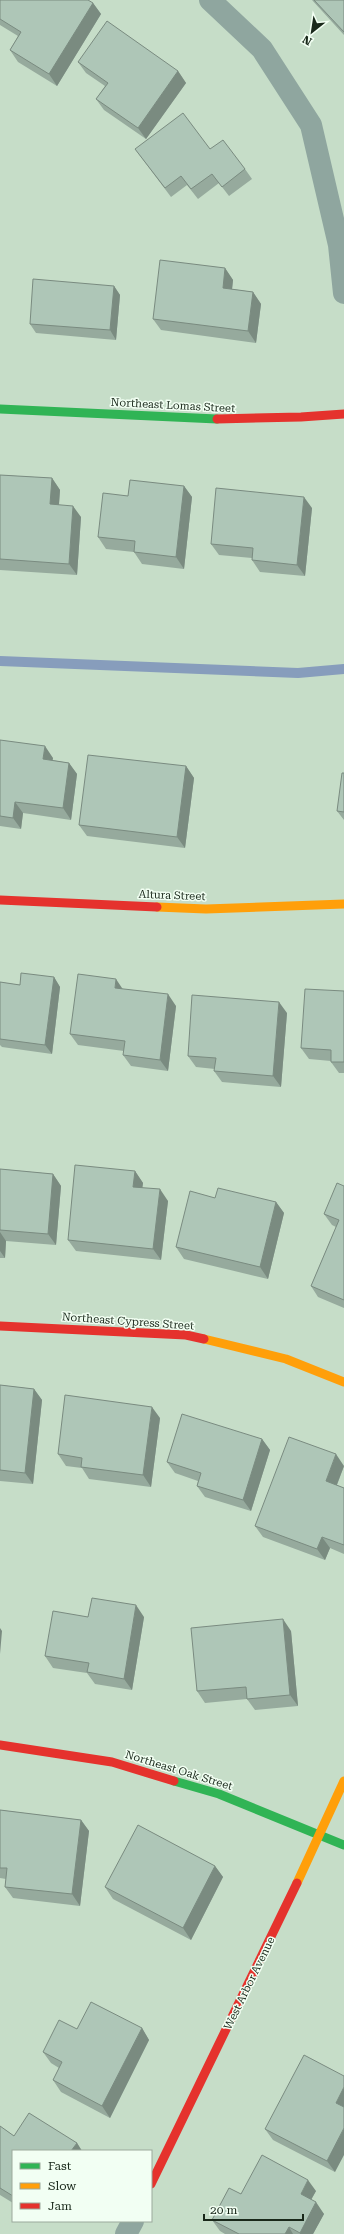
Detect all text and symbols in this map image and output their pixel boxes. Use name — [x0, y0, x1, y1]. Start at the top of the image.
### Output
north arrow — [292, 12, 332, 52]
text: N — [300, 32, 314, 48]
street label: Northeast Lomas Street — [110, 396, 236, 415]
street label: Altura Street — [138, 888, 206, 903]
street label: Northeast Cypress Street — [61, 1310, 194, 1333]
street label: Northeast Oak Street — [124, 1748, 234, 1793]
street label: West Arbor Avenue — [221, 1935, 278, 2032]
legend — [12, 2150, 152, 2222]
text: Fast — [48, 2159, 72, 2173]
text: Slow — [48, 2179, 76, 2193]
scale bar — [204, 2196, 303, 2222]
text: Jam — [48, 2199, 72, 2213]
text: 20 m — [210, 2203, 237, 2217]

